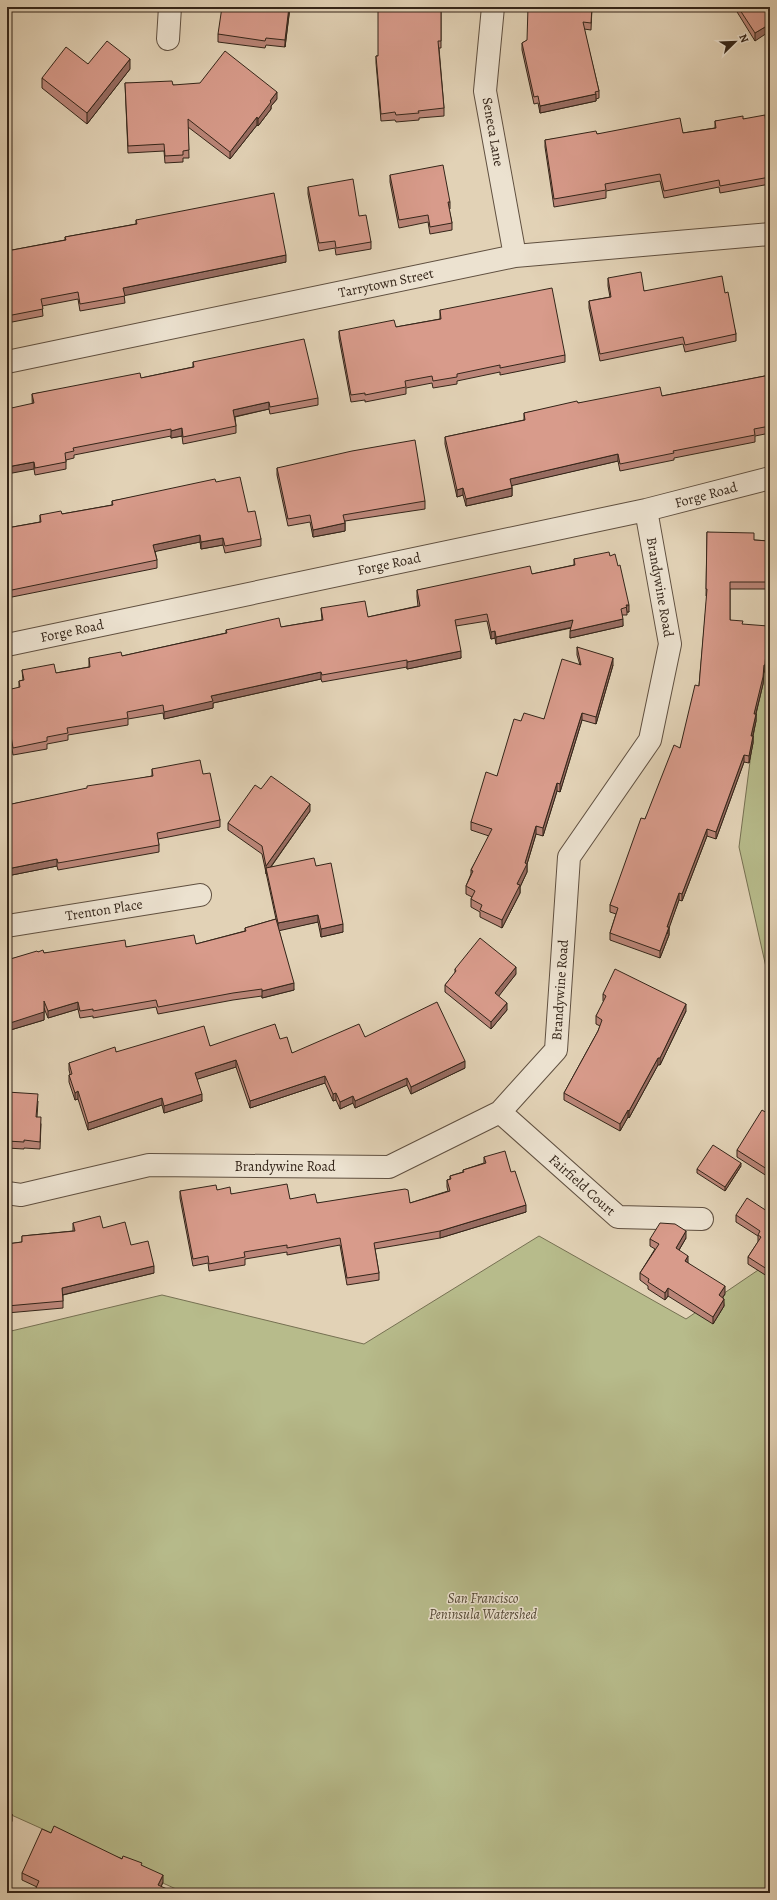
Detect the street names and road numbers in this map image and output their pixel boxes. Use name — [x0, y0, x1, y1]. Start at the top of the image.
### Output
street label: Seneca Lane — [478, 96, 508, 168]
street label: Tarrytown Street — [337, 264, 436, 302]
street label: Forge Road — [673, 477, 740, 512]
street label: Brandywine Road — [642, 536, 678, 639]
street label: Forge Road — [356, 548, 423, 580]
street label: Forge Road — [39, 615, 106, 647]
street label: Trenton Place — [64, 895, 144, 925]
street label: Brandywine Road — [547, 938, 573, 1041]
street label: Fairfield Court — [545, 1150, 620, 1220]
street label: Brandywine Road — [234, 1157, 336, 1176]

